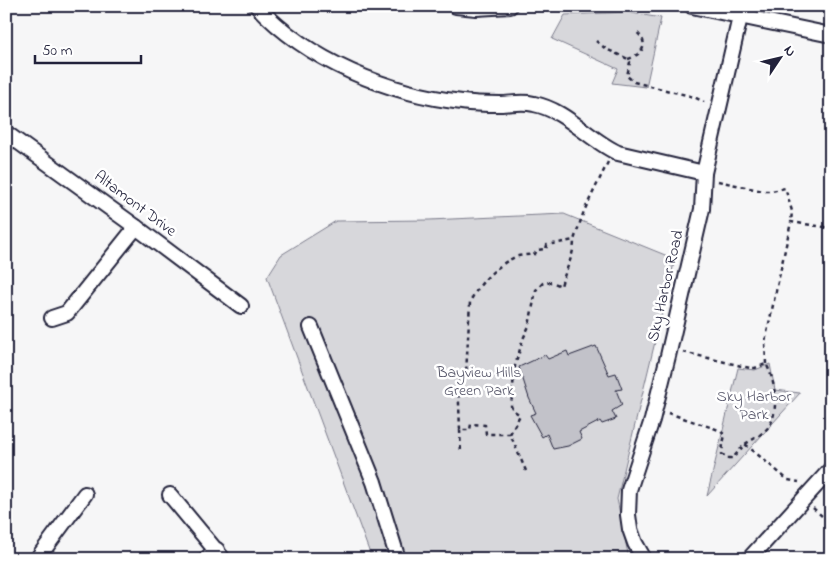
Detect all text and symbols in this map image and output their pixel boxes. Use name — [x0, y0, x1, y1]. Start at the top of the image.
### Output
scale bar — [35, 32, 141, 64]
north arrow — [754, 32, 804, 82]
text: 50 m — [42, 40, 73, 62]
text: N — [778, 42, 801, 61]
street label: Altamont Drive — [89, 165, 182, 244]
street label: Sky Harbor Road — [642, 228, 690, 344]
park label: Bayview Hills Green Park — [436, 361, 521, 403]
park label: Sky Harbor Park — [717, 385, 791, 427]

